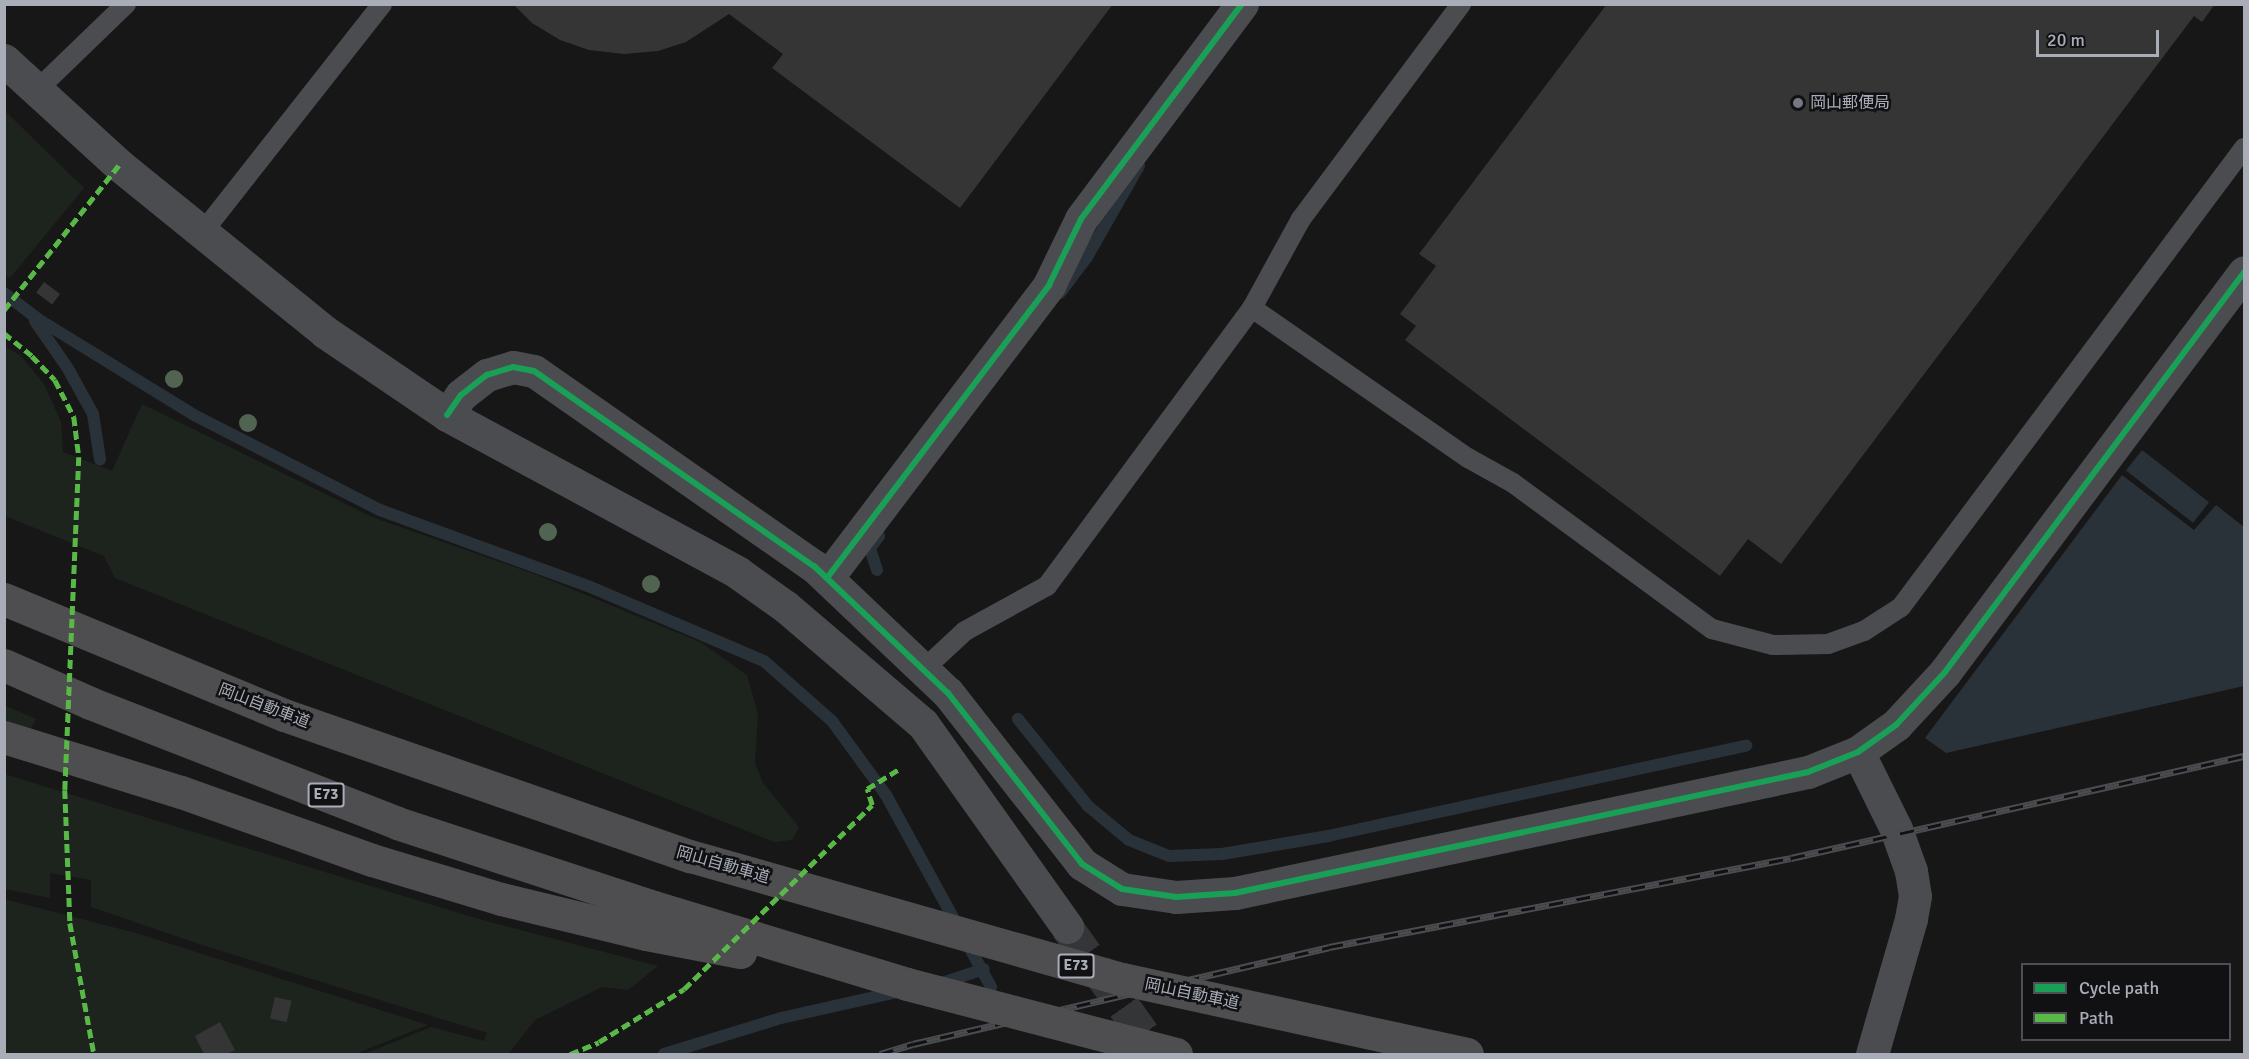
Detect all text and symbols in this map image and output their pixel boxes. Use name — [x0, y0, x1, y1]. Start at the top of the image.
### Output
scale bar — [2039, 18, 2162, 56]
text: 20 m — [2047, 29, 2085, 51]
place label: 岡山郵便局 — [1810, 93, 1890, 113]
marker: 岡山郵便局 — [1791, 96, 1805, 110]
street label: 岡山自動車道 — [216, 680, 312, 732]
road number: E73 — [306, 783, 346, 807]
street label: 岡山自動車道 — [674, 843, 772, 887]
road number: E73 — [1056, 954, 1096, 978]
legend — [2021, 963, 2231, 1041]
street label: 岡山自動車道 — [1143, 975, 1241, 1013]
text: Cycle path — [2079, 977, 2159, 999]
text: Path — [2079, 1007, 2114, 1029]

